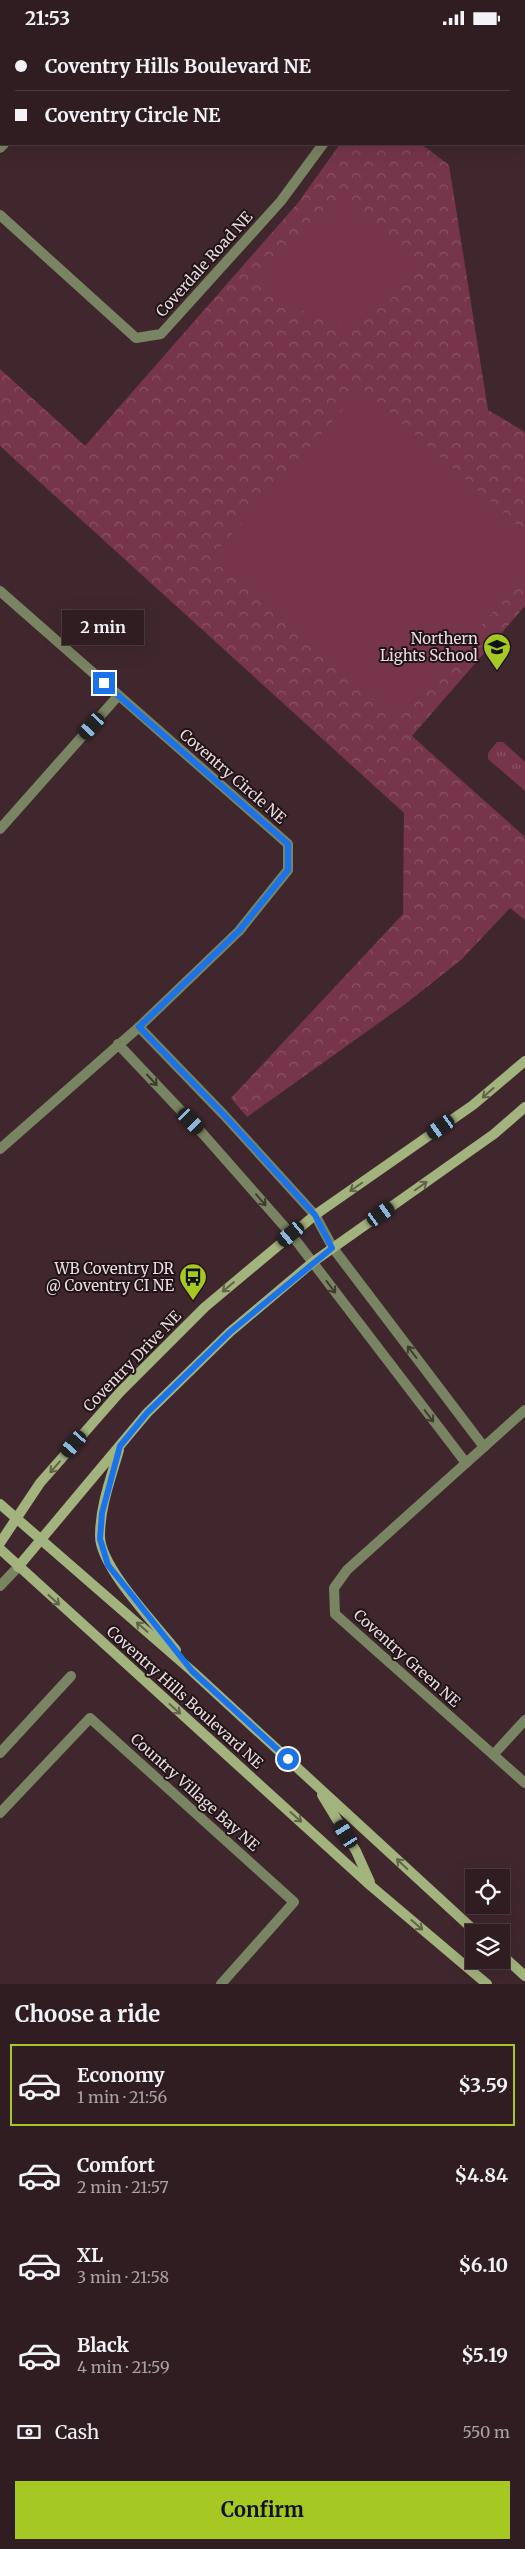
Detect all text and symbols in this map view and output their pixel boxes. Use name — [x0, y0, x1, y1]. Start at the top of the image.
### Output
text: 21:53 — [25, 6, 70, 30]
text: Coventry Hills Boulevard NE — [45, 54, 311, 78]
text: Coventry Circle NE — [45, 103, 220, 127]
street label: Coverdale Road NE — [152, 207, 257, 321]
callout: 2 min — [63, 611, 145, 645]
text: 2 min — [80, 617, 126, 637]
place label: Northern Lights School — [380, 629, 478, 665]
school or university icon: Northern Lights School — [482, 632, 512, 671]
route end — [93, 672, 115, 694]
car — [76, 710, 107, 742]
street label: Coventry Circle NE — [176, 725, 291, 828]
one-way arrow — [146, 1073, 158, 1086]
one-way arrow — [482, 1087, 495, 1098]
car — [175, 1105, 206, 1137]
car — [424, 1112, 457, 1142]
one-way arrow — [413, 1181, 427, 1191]
one-way arrow — [349, 1182, 363, 1192]
one-way arrow — [255, 1193, 266, 1206]
car — [364, 1199, 397, 1229]
car — [274, 1219, 307, 1249]
place label: WB Coventry DR @ Coventry CI NE — [46, 1259, 175, 1295]
bus stop icon: WB Coventry DR @ Coventry CI NE — [178, 1262, 208, 1301]
one-way arrow — [326, 1280, 336, 1294]
one-way arrow — [222, 1281, 235, 1292]
street label: Coventry Drive NE — [79, 1306, 185, 1415]
one-way arrow — [407, 1345, 417, 1359]
one-way arrow — [424, 1409, 435, 1422]
car — [58, 1428, 89, 1460]
one-way arrow — [49, 1460, 61, 1473]
one-way arrow — [48, 1594, 61, 1606]
street label: Coventry Green NE — [350, 1605, 465, 1711]
street label: Coventry Hills Boulevard NE — [103, 1622, 268, 1773]
one-way arrow — [136, 1622, 149, 1633]
one-way arrow — [168, 1703, 181, 1715]
street label: Country Village Bay NE — [127, 1729, 264, 1855]
route start — [277, 1748, 299, 1770]
one-way arrow — [289, 1812, 302, 1823]
car — [331, 1817, 360, 1851]
one-way arrow — [396, 1858, 409, 1870]
map controls — [465, 1869, 510, 1969]
button: locate — [465, 1869, 510, 1914]
one-way arrow — [411, 1919, 424, 1931]
button: layers — [465, 1924, 510, 1969]
text: Choose a ride — [15, 2000, 160, 2028]
icon: car — [17, 2063, 62, 2108]
text: Economy — [77, 2063, 165, 2087]
text: $3.59 — [458, 2073, 508, 2097]
text: 1 min · 21:56 — [77, 2087, 167, 2107]
icon: car — [17, 2153, 62, 2198]
text: Comfort — [77, 2153, 155, 2177]
text: $4.84 — [455, 2163, 508, 2187]
text: 2 min · 21:57 — [77, 2177, 169, 2197]
icon: car — [17, 2243, 62, 2288]
text: XL — [77, 2243, 103, 2267]
text: $6.10 — [458, 2253, 508, 2277]
text: 3 min · 21:58 — [77, 2267, 169, 2287]
icon: car — [17, 2333, 62, 2378]
text: Black — [77, 2333, 129, 2357]
text: $5.19 — [461, 2343, 508, 2367]
text: 4 min · 21:59 — [77, 2357, 170, 2377]
icon: cash — [15, 2418, 43, 2446]
text: Cash — [55, 2420, 99, 2444]
text: 550 m — [462, 2422, 510, 2442]
button: Confirm — [15, 2481, 510, 2539]

